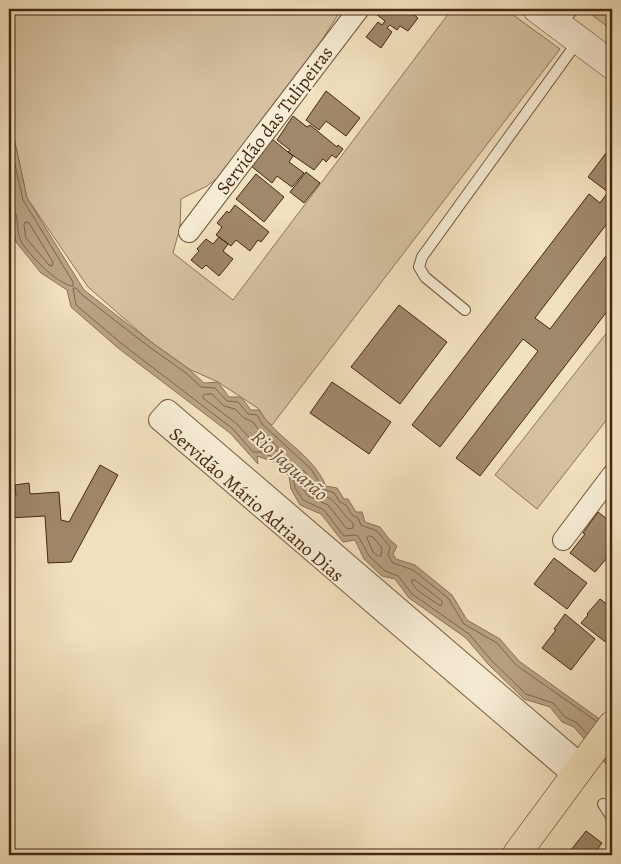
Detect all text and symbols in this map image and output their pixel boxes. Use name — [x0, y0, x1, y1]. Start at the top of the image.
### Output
street label: Servidão das Tulipeiras — [210, 41, 339, 200]
street label: Servidão Mário Adriano Dias — [163, 422, 349, 588]
water label: Rio Jaguarão — [245, 424, 334, 507]

